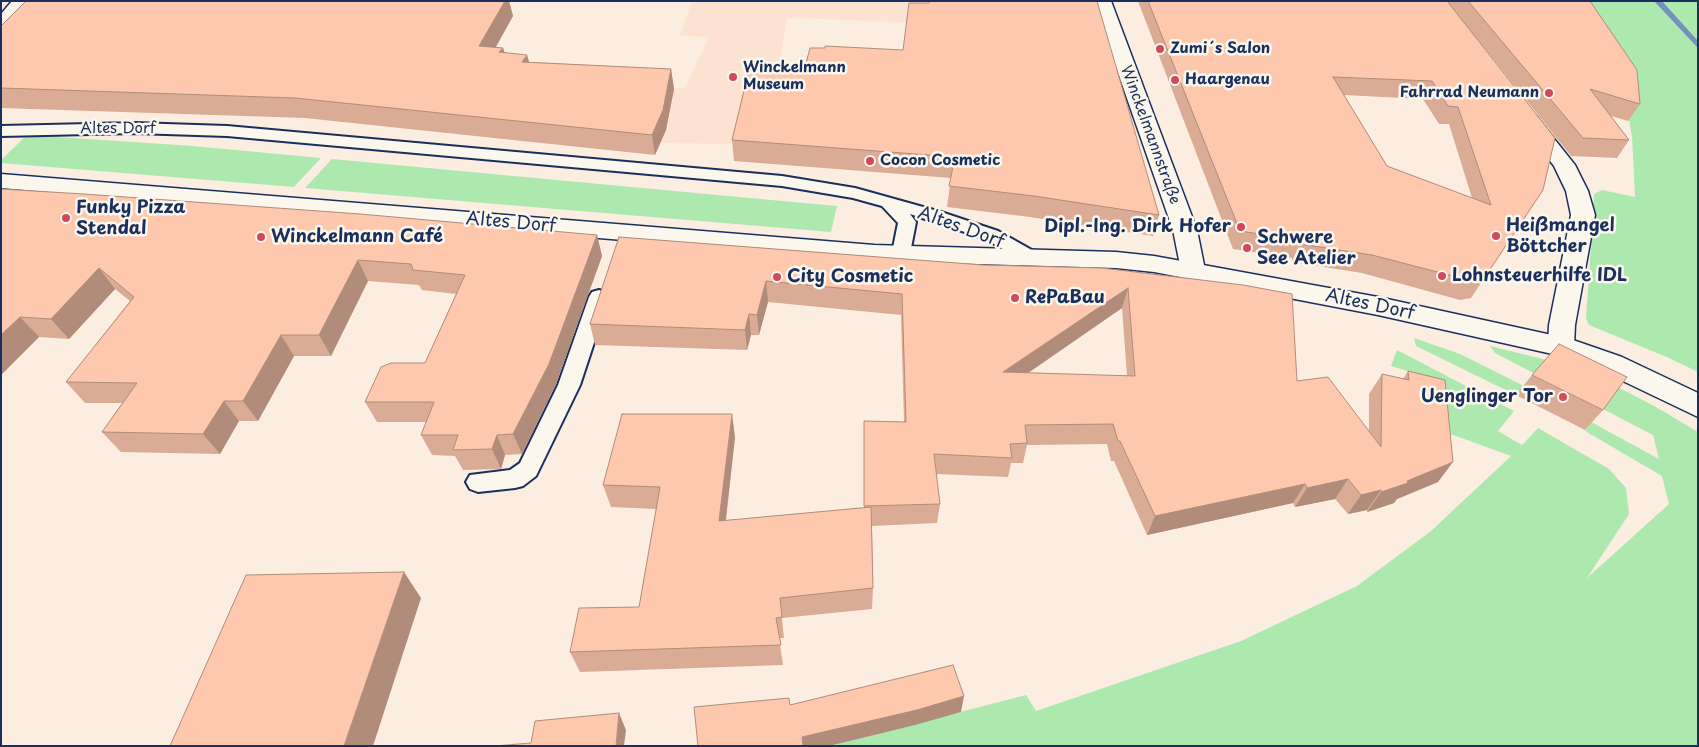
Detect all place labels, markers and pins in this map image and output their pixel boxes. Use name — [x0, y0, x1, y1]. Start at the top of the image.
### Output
place label: Zumi´s Salon — [1170, 40, 1270, 58]
marker: Zumi´s Salon — [1154, 43, 1166, 55]
place label: Winckelmann Museum — [743, 59, 846, 94]
marker: Winckelmann Museum — [727, 71, 739, 83]
place label: Haargenau — [1185, 71, 1270, 89]
marker: Haargenau — [1169, 74, 1181, 86]
place label: Fahrrad Neumann — [1400, 84, 1539, 102]
marker: Fahrrad Neumann — [1543, 87, 1555, 99]
place label: Cocon Cosmetic — [880, 152, 1000, 170]
marker: Cocon Cosmetic — [864, 155, 876, 167]
place label: Funky Pizza Stendal — [76, 197, 185, 240]
marker: Funky Pizza Stendal — [60, 212, 72, 224]
place label: Heißmangel Böttcher — [1506, 215, 1614, 258]
place label: Dipl.-Ing. Dirk Hofer — [1044, 216, 1231, 238]
marker: Dipl.-Ing. Dirk Hofer — [1235, 221, 1247, 233]
place label: Winckelmann Café — [271, 226, 443, 248]
place label: Schwere See Atelier — [1257, 227, 1356, 270]
marker: Heißmangel Böttcher — [1490, 230, 1502, 242]
marker: Winckelmann Café — [255, 231, 267, 243]
marker: Schwere See Atelier — [1241, 242, 1253, 254]
place label: Lohnsteuerhilfe IDL — [1452, 265, 1627, 287]
place label: City Cosmetic — [787, 266, 913, 288]
marker: Lohnsteuerhilfe IDL — [1436, 270, 1448, 282]
marker: City Cosmetic — [771, 271, 783, 283]
place label: RePaBau — [1025, 287, 1105, 309]
marker: RePaBau — [1009, 292, 1021, 304]
place label: Uenglinger Tor — [1421, 386, 1553, 408]
marker: Uenglinger Tor — [1557, 391, 1569, 403]

